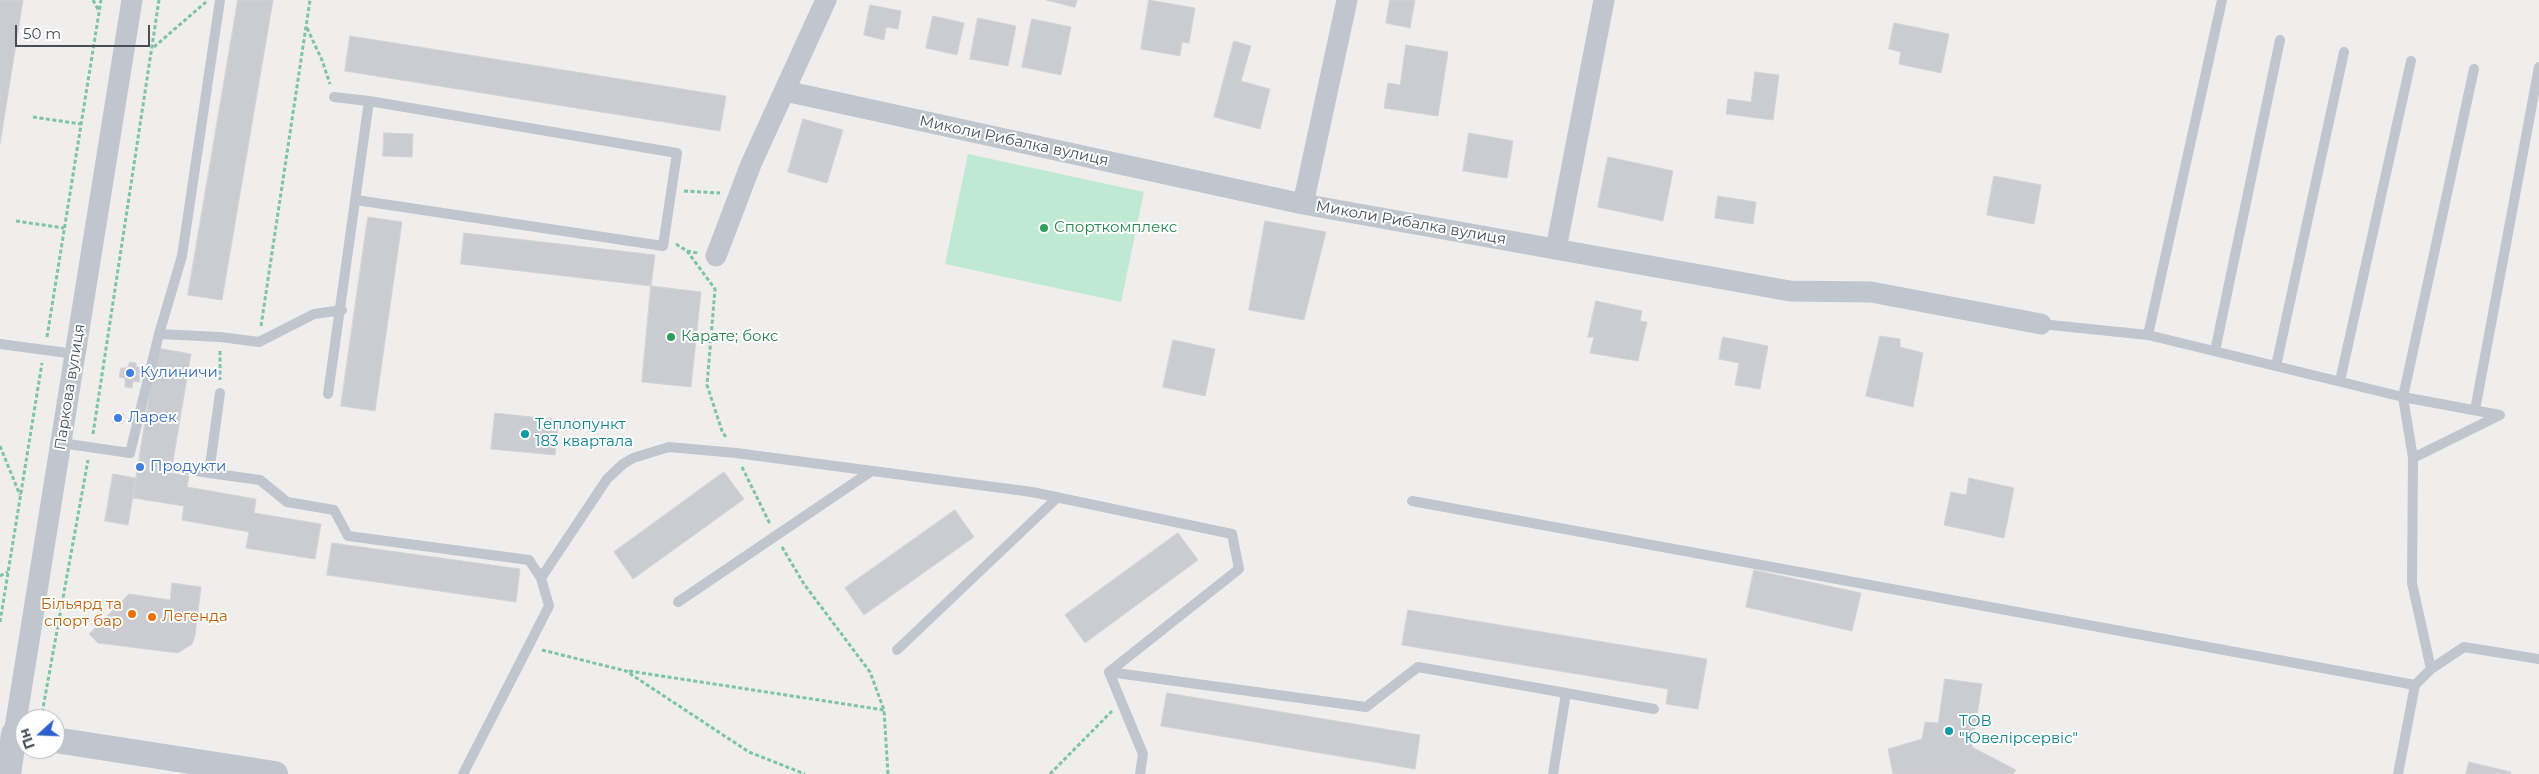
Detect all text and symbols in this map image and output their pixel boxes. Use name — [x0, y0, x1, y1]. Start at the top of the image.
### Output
scale bar — [18, 15, 152, 47]
text: 50 m — [23, 24, 61, 43]
street label: Миколи Рибалка вулиця — [918, 112, 1110, 170]
street label: Миколи Рибалка вулиця — [1315, 197, 1507, 249]
place label: Спорткомплекс — [1054, 219, 1177, 237]
marker: Спорткомплекс — [1038, 222, 1050, 234]
street label: Паркова вулиця — [51, 323, 89, 451]
place label: Карате; бокс — [681, 328, 778, 346]
marker: Карате; бокс — [665, 331, 677, 343]
place label: Кулиничи — [140, 364, 218, 382]
marker: Кулиничи — [124, 367, 136, 379]
place label: Ларек — [128, 409, 177, 427]
marker: Ларек — [112, 412, 124, 424]
place label: Теплопункт 183 квартала — [535, 416, 633, 451]
marker: Теплопункт 183 квартала — [519, 428, 531, 440]
place label: Продукти — [150, 458, 226, 476]
marker: Продукти — [134, 461, 146, 473]
place label: Більярд та спорт бар — [41, 596, 122, 631]
marker: Більярд та спорт бар — [126, 608, 138, 620]
place label: Легенда — [162, 608, 228, 626]
marker: Легенда — [146, 611, 158, 623]
north arrow — [15, 709, 65, 759]
place label: ТОВ "Ювелірсервіс" — [1959, 713, 2078, 748]
marker: ТОВ "Ювелірсервіс" — [1943, 725, 1955, 737]
text: Пн — [15, 726, 39, 752]

